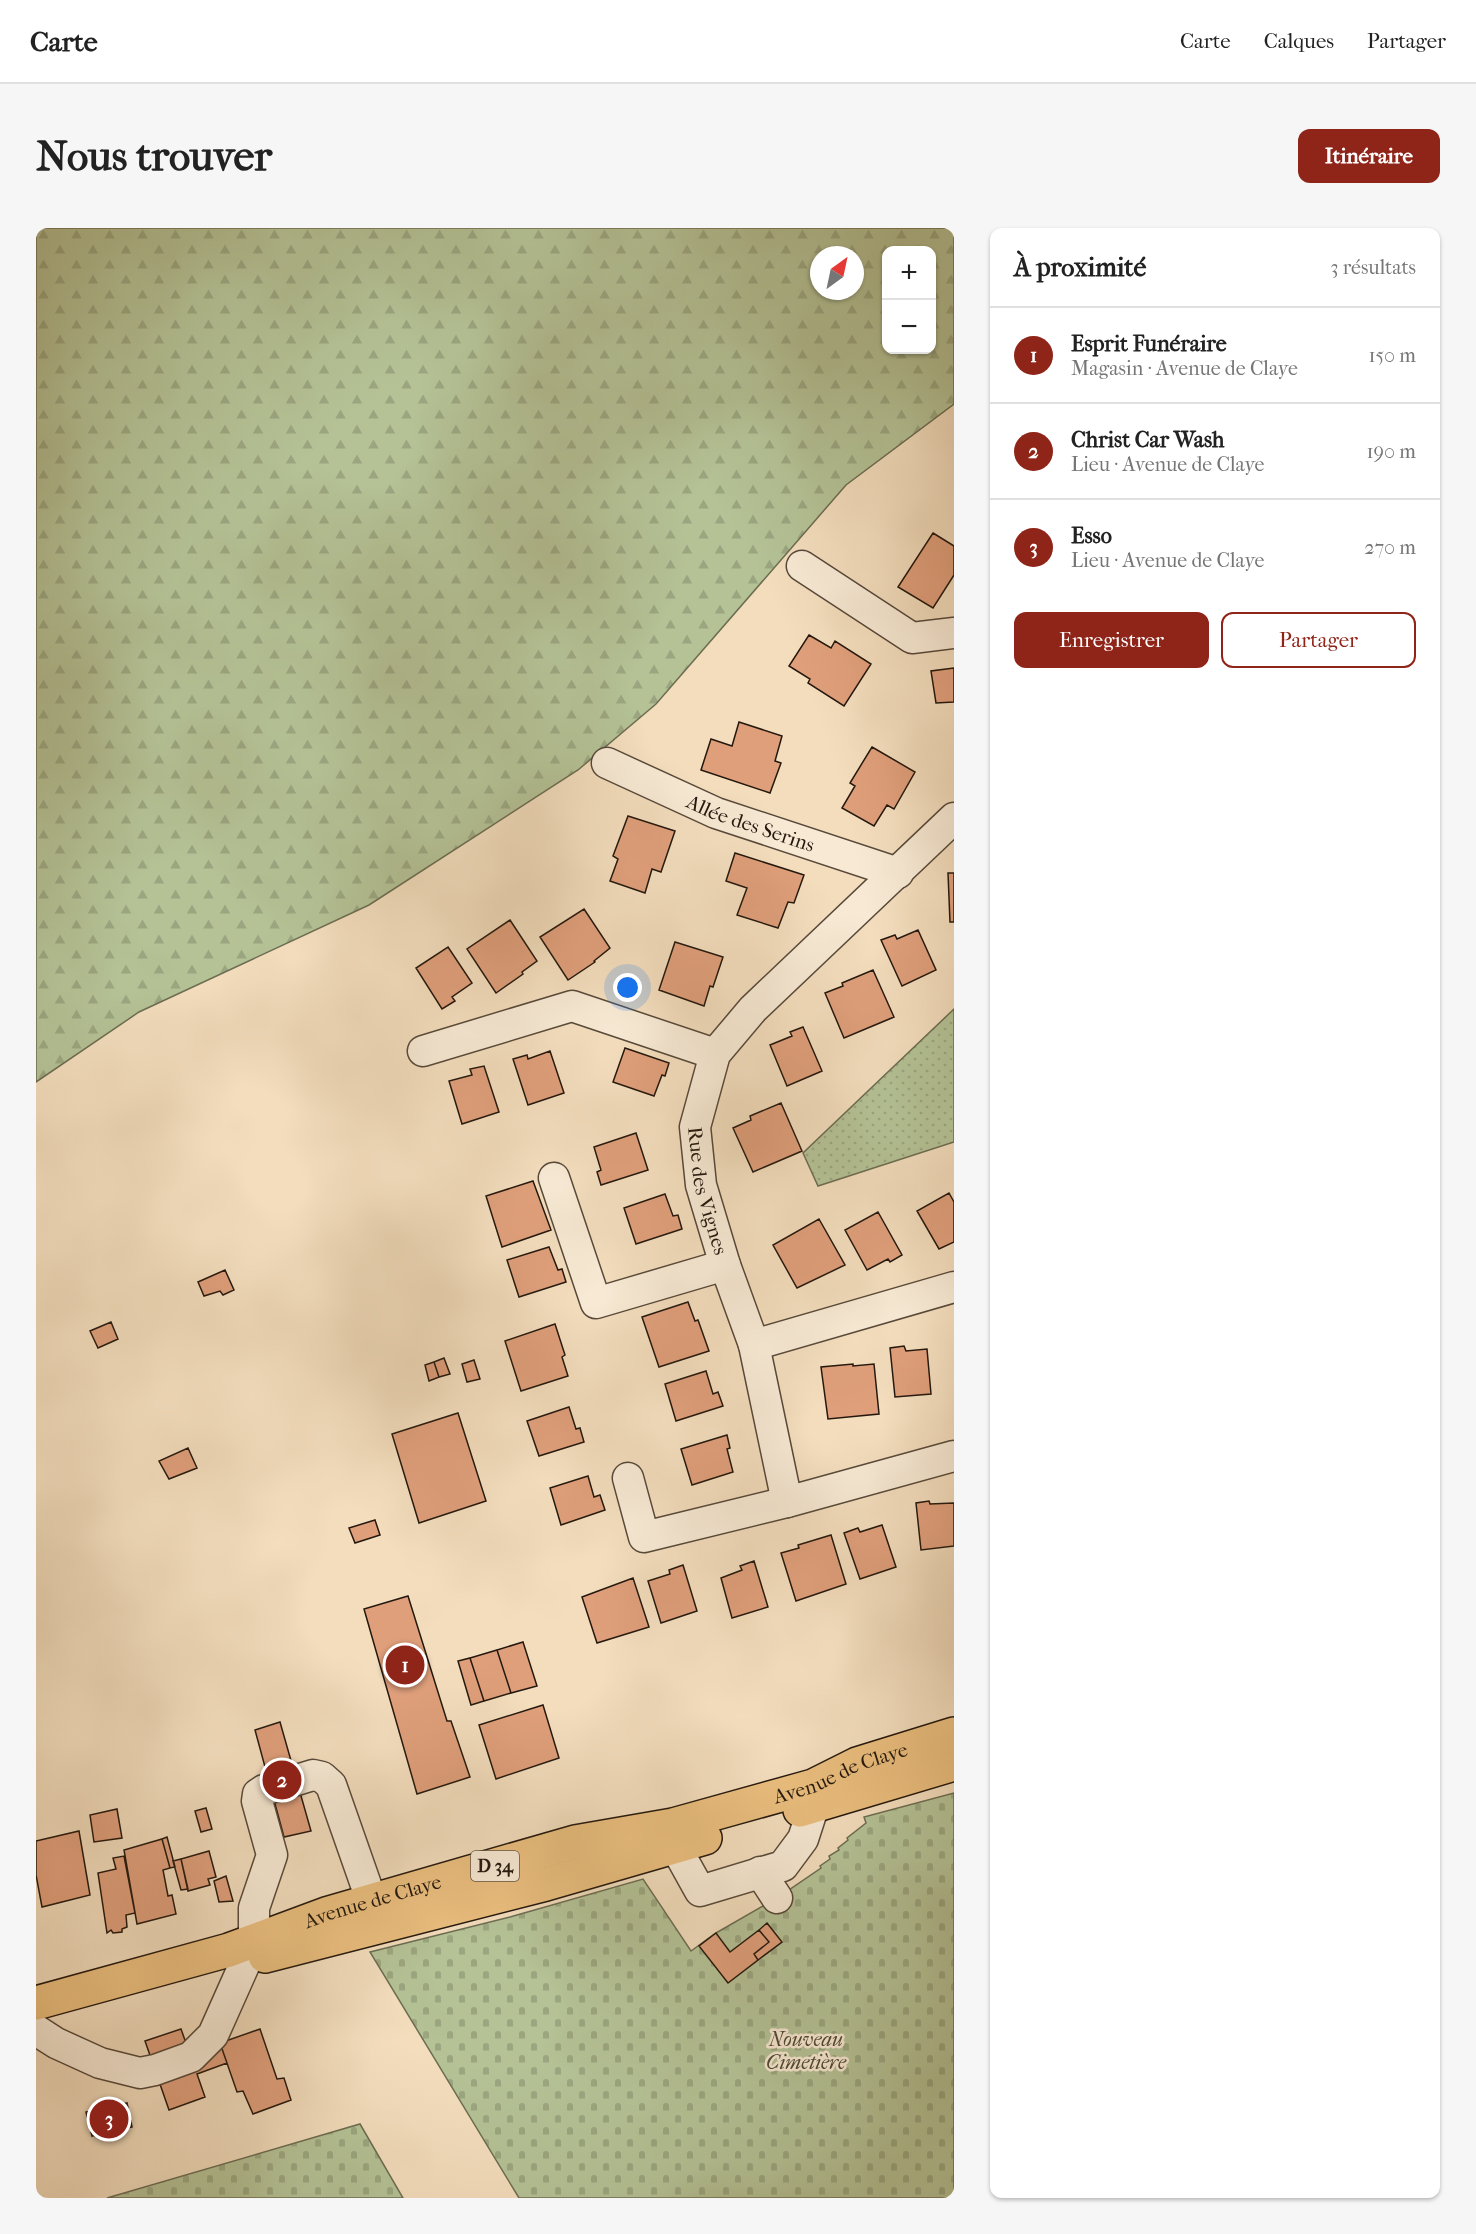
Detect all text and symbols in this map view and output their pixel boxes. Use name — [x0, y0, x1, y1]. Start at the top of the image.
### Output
text: Carte — [30, 25, 98, 58]
text: Carte — [1180, 29, 1231, 53]
text: Calques — [1264, 29, 1334, 53]
text: Partager — [1367, 29, 1446, 53]
button: Itinéraire — [1298, 129, 1440, 183]
text: Nous trouver — [36, 132, 272, 181]
north arrow — [810, 246, 864, 300]
map controls — [882, 246, 936, 354]
button: + — [882, 246, 936, 300]
text: À proximité — [1014, 252, 1146, 283]
text: 3 résultats — [1330, 256, 1416, 279]
button: − — [882, 300, 936, 354]
text: Esprit Funéraire — [1071, 331, 1227, 357]
text: 1 — [1030, 344, 1037, 367]
text: 150 m — [1368, 344, 1416, 367]
text: Magasin · Avenue de Claye — [1071, 357, 1298, 380]
text: Christ Car Wash — [1071, 427, 1224, 453]
text: 2 — [1028, 440, 1039, 463]
text: 190 m — [1366, 440, 1416, 463]
text: Lieu · Avenue de Claye — [1071, 453, 1265, 476]
text: Esso — [1071, 523, 1112, 549]
text: 3 — [1029, 536, 1038, 559]
text: 270 m — [1364, 536, 1416, 559]
text: Lieu · Avenue de Claye — [1071, 549, 1265, 572]
button: Enregistrer — [1014, 612, 1209, 668]
button: Partager — [1221, 612, 1416, 668]
street label: Allée des Serins — [682, 790, 817, 857]
your location — [613, 973, 642, 1002]
street label: Rue des Vignes — [683, 1126, 732, 1257]
pin: 1 — [386, 1642, 424, 1688]
street label: Avenue de Claye — [770, 1738, 911, 1809]
pin: 2 — [262, 1758, 302, 1802]
road number: D 34 — [471, 1851, 519, 1881]
street label: Avenue de Claye — [300, 1870, 444, 1934]
park label: Nouveau Cimetière — [766, 2028, 847, 2074]
pin: 3 — [90, 2096, 128, 2142]

